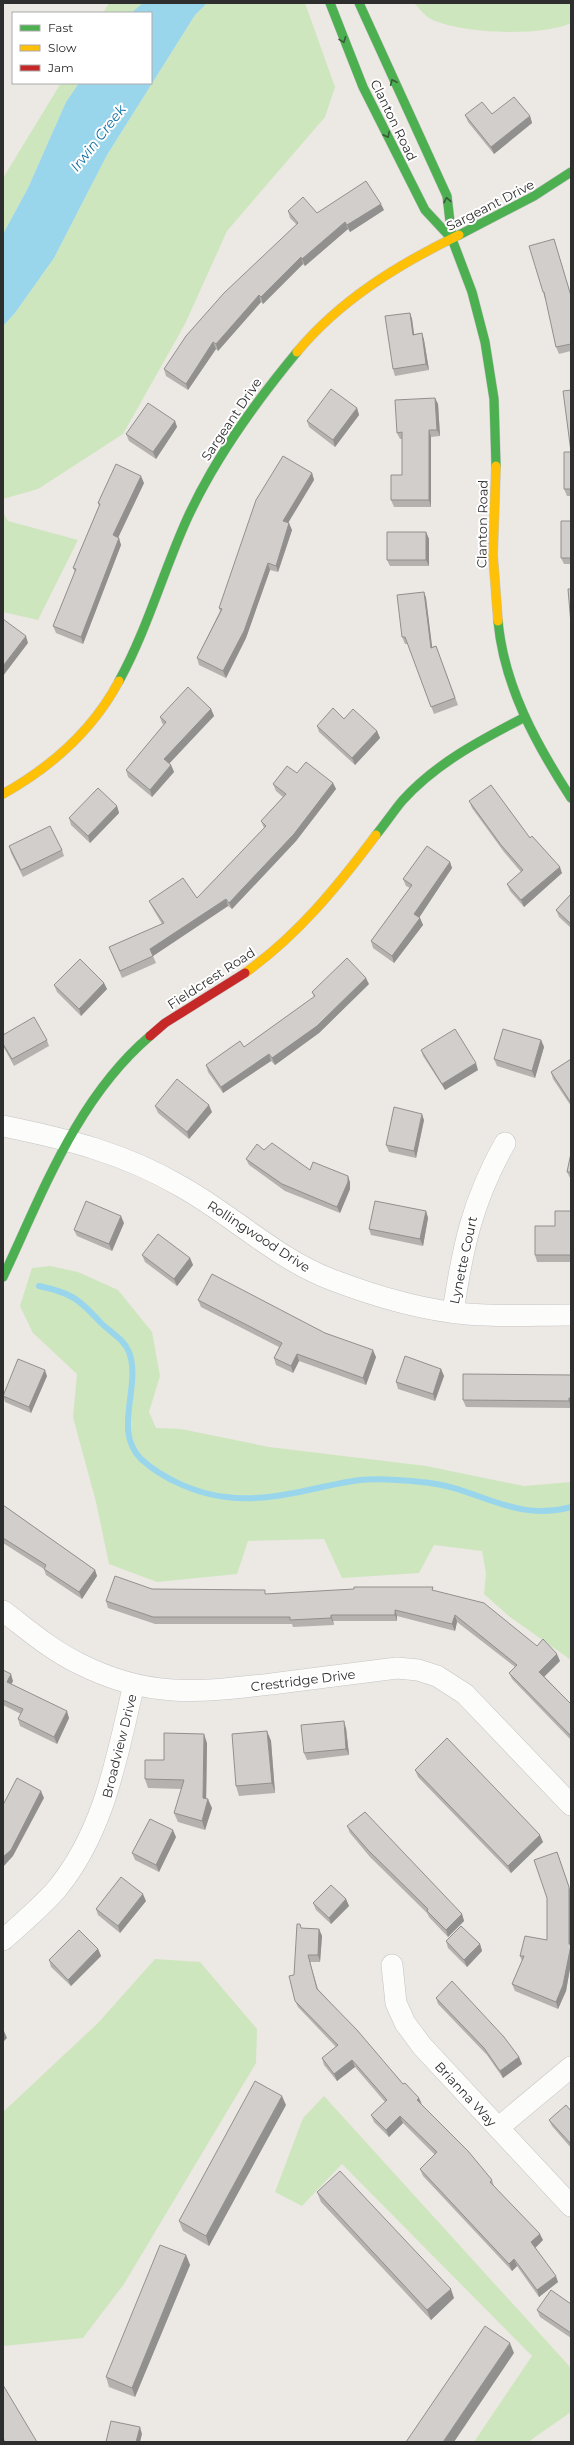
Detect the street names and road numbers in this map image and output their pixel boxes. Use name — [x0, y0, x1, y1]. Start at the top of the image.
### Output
street label: Clanton Road — [367, 77, 421, 163]
street label: Sargeant Drive — [443, 176, 537, 234]
street label: Sargeant Drive — [197, 374, 265, 463]
street label: Clanton Road — [473, 480, 491, 568]
street label: Fieldcrest Road — [164, 944, 258, 1012]
street label: Rollingwood Drive — [205, 1197, 314, 1275]
street label: Lynette Court — [446, 1215, 480, 1305]
street label: Crestridge Drive — [250, 1666, 356, 1694]
street label: Broadview Drive — [98, 1692, 140, 1800]
street label: Brianna Way — [432, 2058, 501, 2130]

